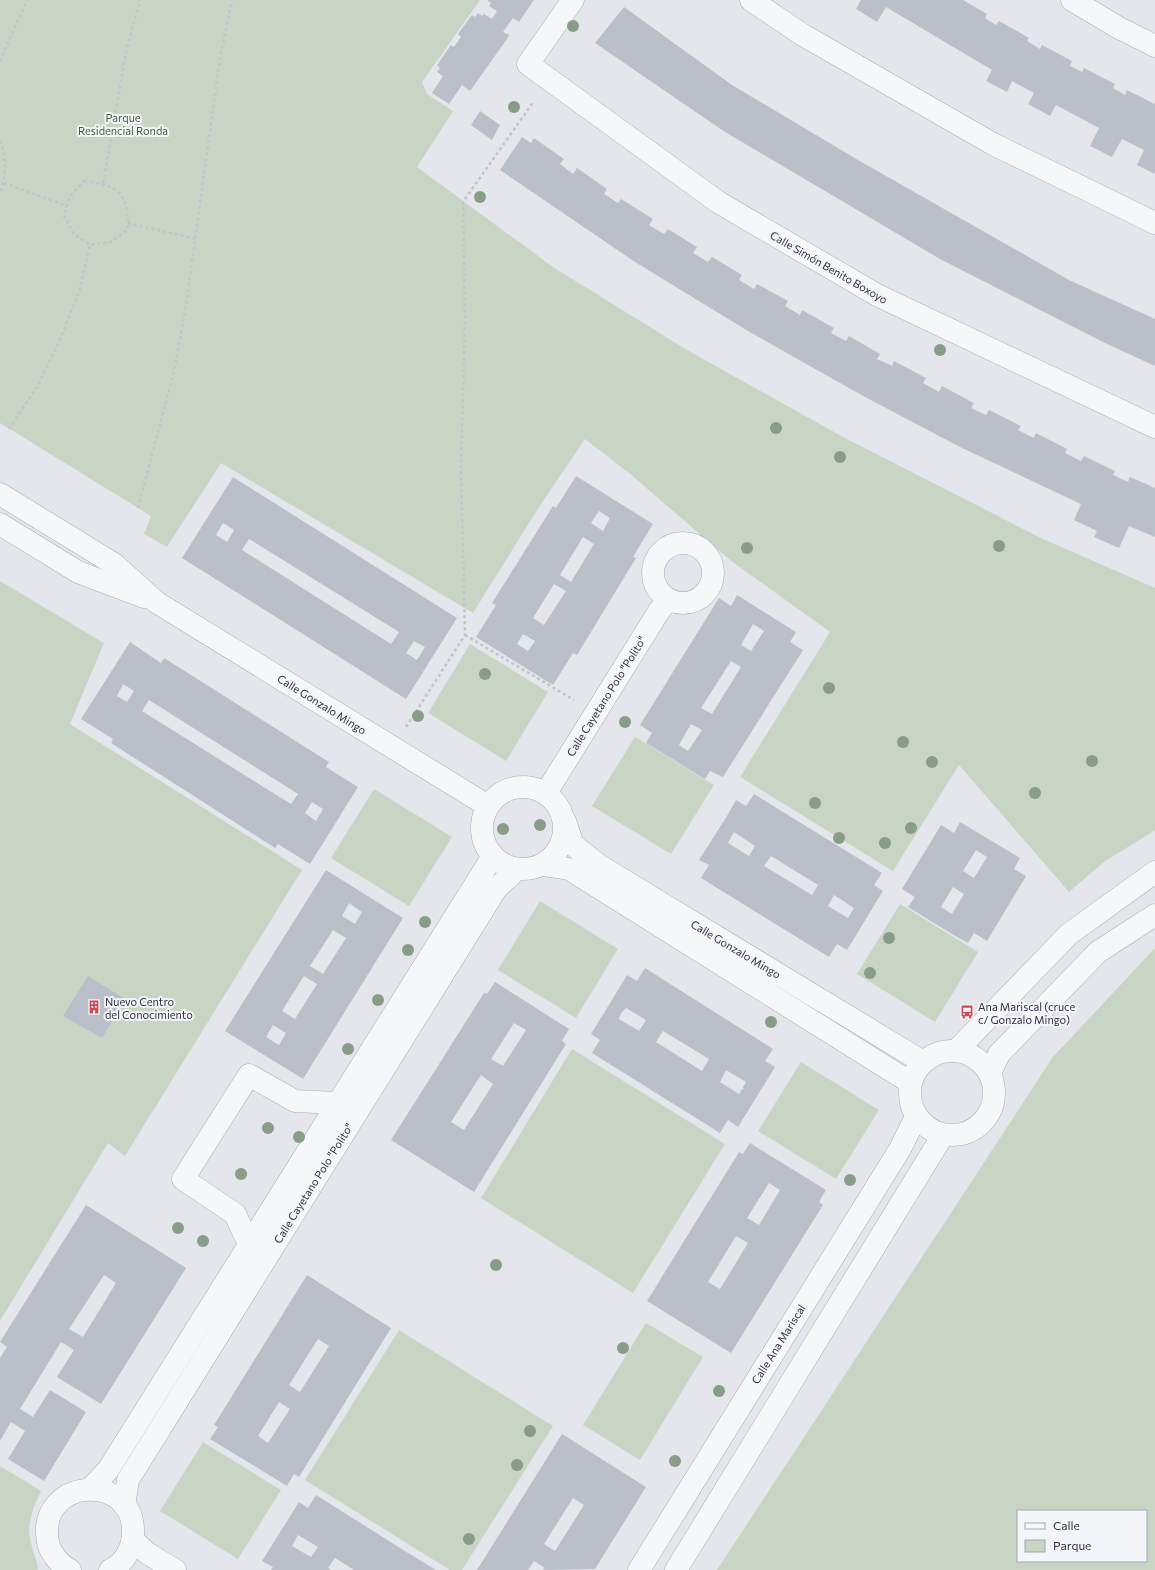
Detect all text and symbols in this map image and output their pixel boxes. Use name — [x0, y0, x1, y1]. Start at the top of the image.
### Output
park label: Parque Residencial Ronda — [78, 111, 168, 137]
street label: Calle Simón Benito Boxoyo — [768, 228, 890, 306]
street label: Calle Cayetano Polo "Polito" — [564, 634, 648, 758]
street label: Calle Gonzalo Mingo — [275, 671, 369, 737]
street label: Calle Gonzalo Mingo — [689, 917, 784, 981]
place label: Nuevo Centro del Conocimiento — [105, 995, 193, 1021]
building icon: Nuevo Centro del Conocimiento — [86, 999, 102, 1015]
place label: Ana Mariscal (cruce c/ Gonzalo Mingo) — [978, 1000, 1076, 1026]
bus stop icon: Ana Mariscal (cruce c/ Gonzalo Mingo) — [959, 1004, 975, 1020]
street label: Calle Cayetano Polo "Polito" — [271, 1121, 355, 1245]
street label: Calle Ana Mariscal — [748, 1302, 808, 1386]
legend — [1017, 1510, 1147, 1562]
text: Calle — [1053, 1518, 1080, 1532]
text: Parque — [1053, 1538, 1091, 1552]

